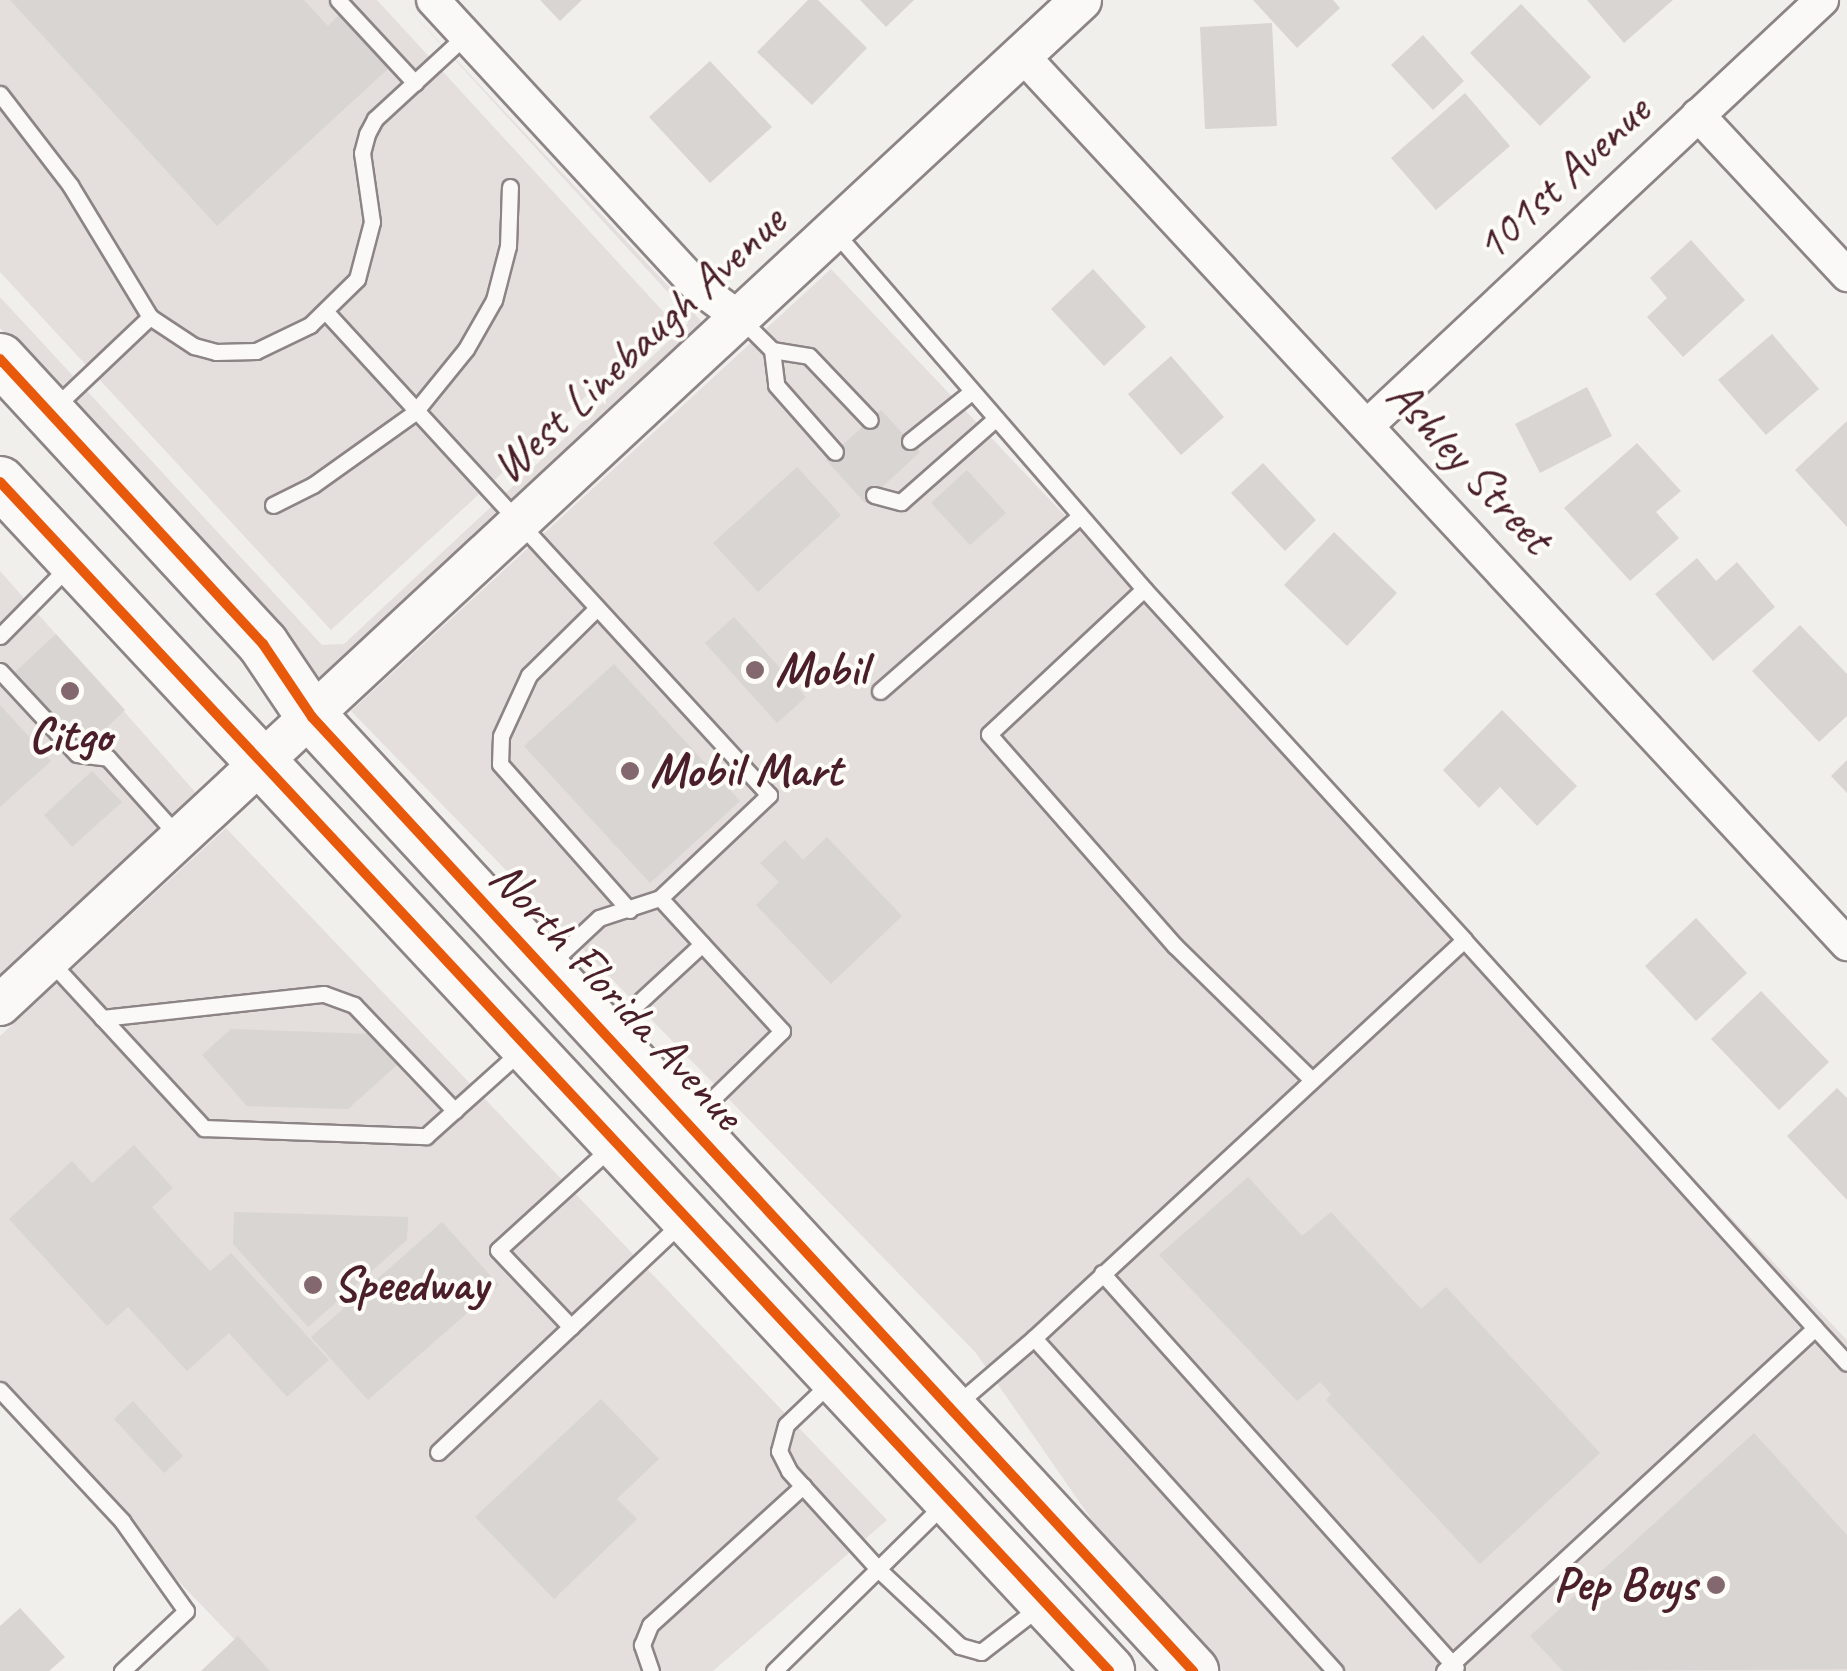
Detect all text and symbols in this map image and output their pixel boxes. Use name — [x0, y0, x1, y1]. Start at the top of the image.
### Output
street label: 101st Avenue — [1462, 82, 1662, 274]
street label: West Linebaugh Avenue — [479, 193, 797, 495]
street label: Ashley Street — [1375, 367, 1565, 565]
place label: Mobil — [775, 641, 867, 699]
marker: Mobil — [744, 659, 766, 681]
marker: Citgo — [59, 680, 81, 702]
place label: Citgo — [28, 707, 112, 765]
place label: Mobil Mart — [650, 742, 843, 800]
marker: Mobil Mart — [619, 760, 641, 782]
street label: North Florida Avenue — [478, 849, 756, 1141]
place label: Speedway — [333, 1256, 488, 1314]
marker: Speedway — [302, 1274, 324, 1296]
place label: Pep Boys — [1554, 1556, 1696, 1614]
marker: Pep Boys — [1705, 1574, 1727, 1596]

